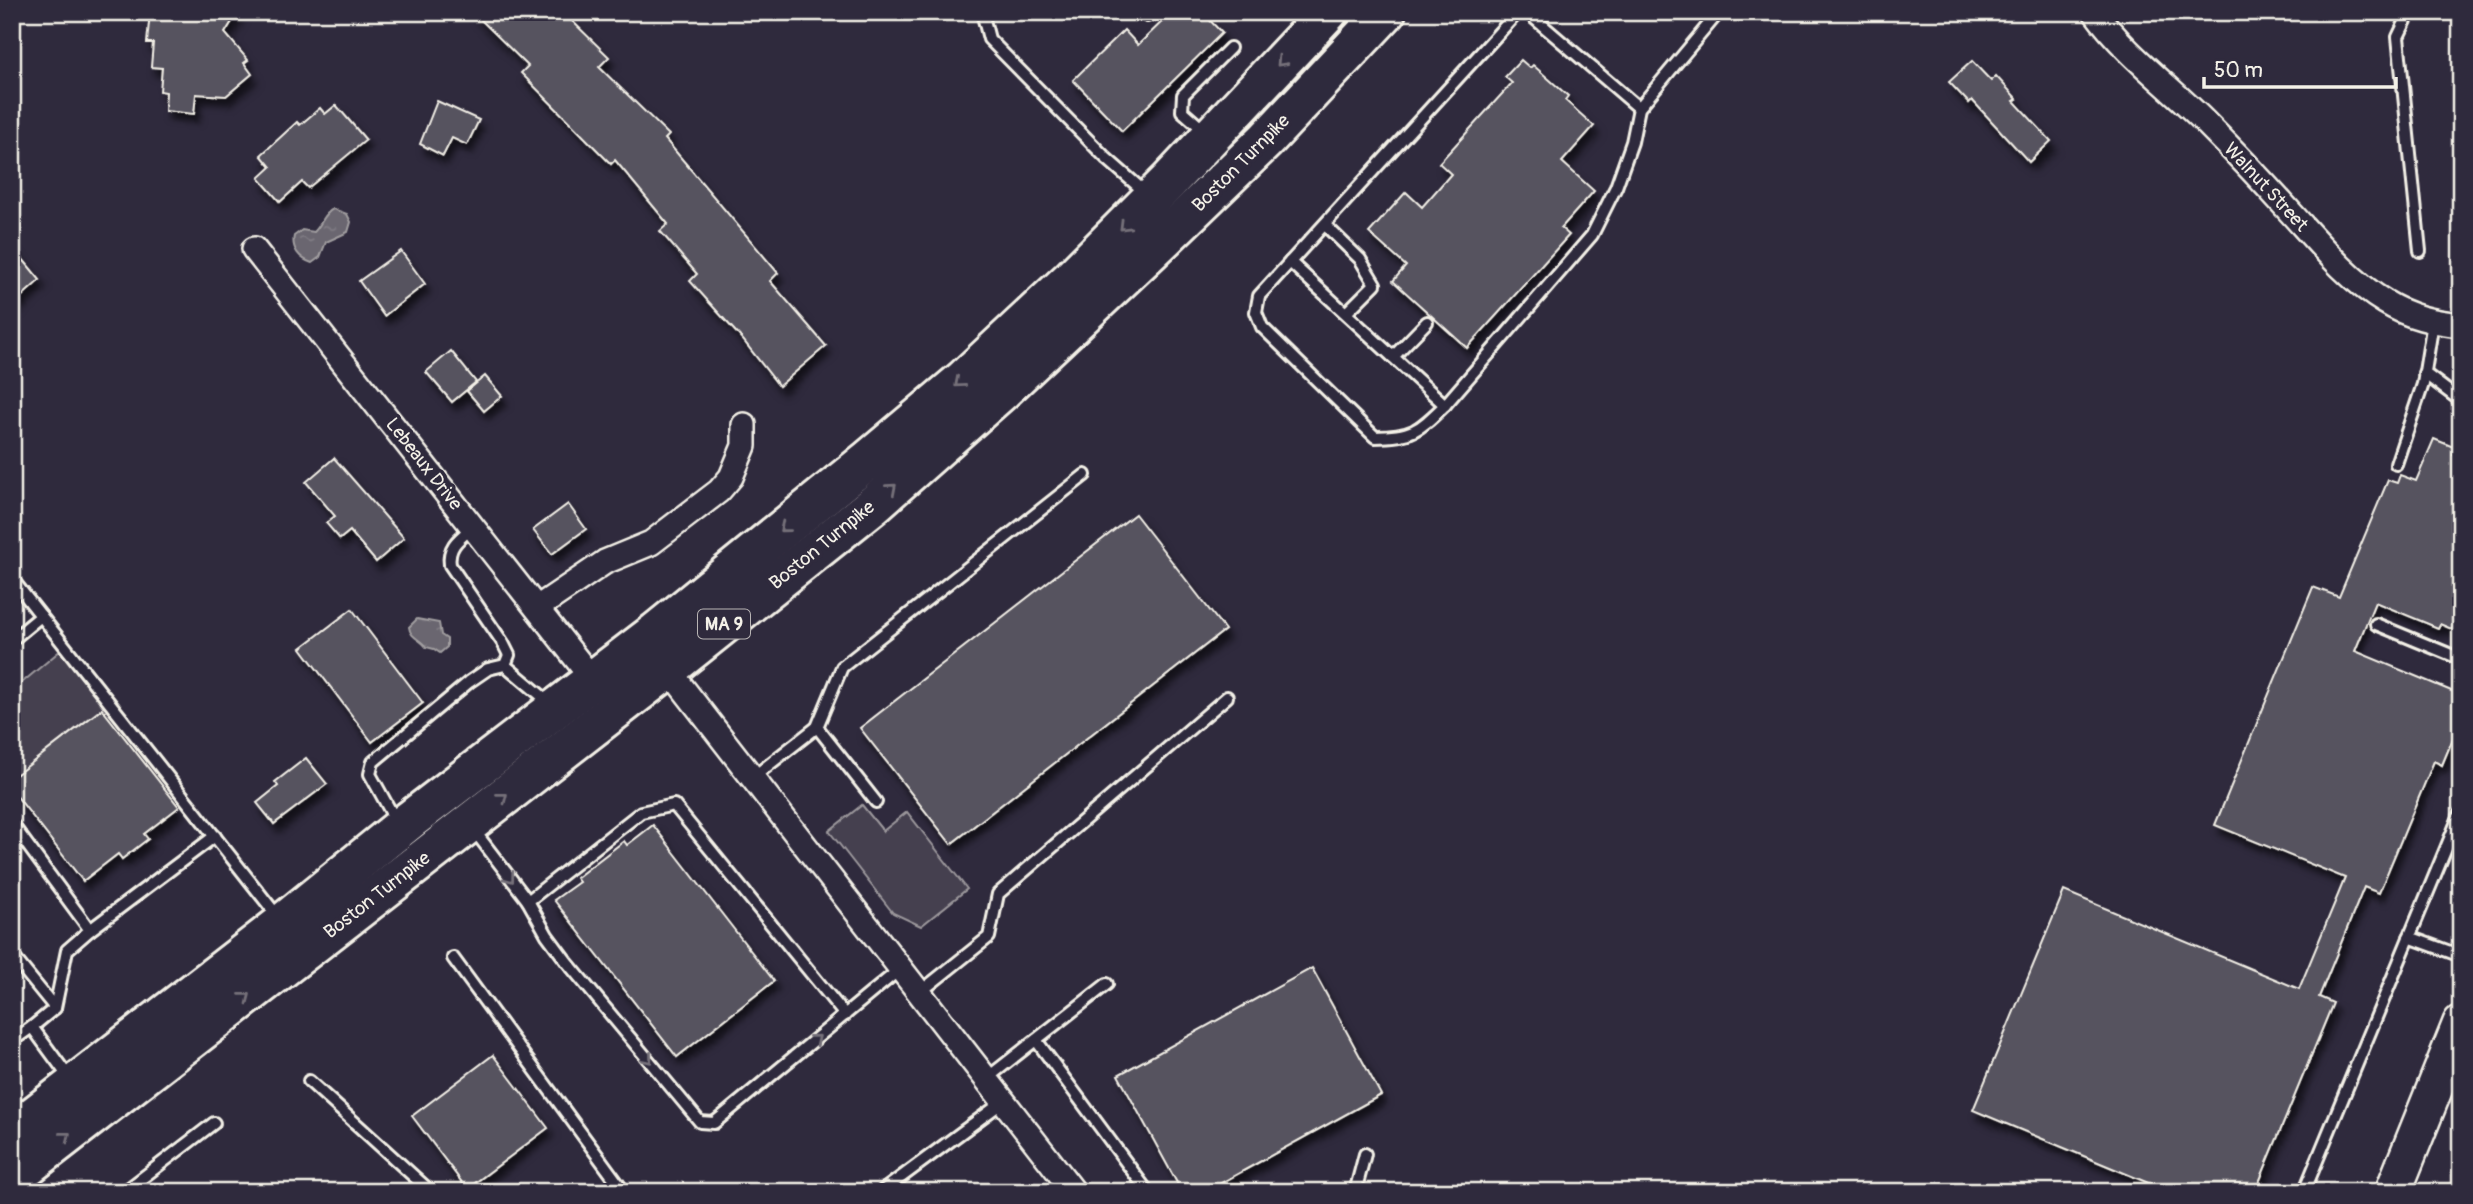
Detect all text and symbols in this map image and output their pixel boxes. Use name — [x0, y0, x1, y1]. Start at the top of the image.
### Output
scale bar — [2204, 46, 2396, 90]
one-way arrow — [1277, 54, 1289, 67]
text: 50 m — [2214, 57, 2263, 84]
street label: Boston Turnpike — [1187, 109, 1295, 217]
street label: Walnut Street — [2219, 137, 2314, 237]
one-way arrow — [1119, 218, 1132, 231]
one-way arrow — [954, 375, 967, 387]
street label: Lebeaux Drive — [380, 413, 468, 516]
one-way arrow — [884, 484, 897, 496]
street label: Boston Turnpike — [764, 495, 880, 595]
one-way arrow — [779, 520, 792, 532]
road number: MA 9 — [698, 610, 750, 638]
one-way arrow — [495, 793, 508, 806]
street label: Boston Turnpike — [319, 846, 436, 944]
one-way arrow — [502, 870, 515, 883]
one-way arrow — [238, 992, 251, 1005]
one-way arrow — [807, 1035, 820, 1047]
one-way arrow — [640, 1050, 652, 1063]
one-way arrow — [59, 1132, 71, 1145]

